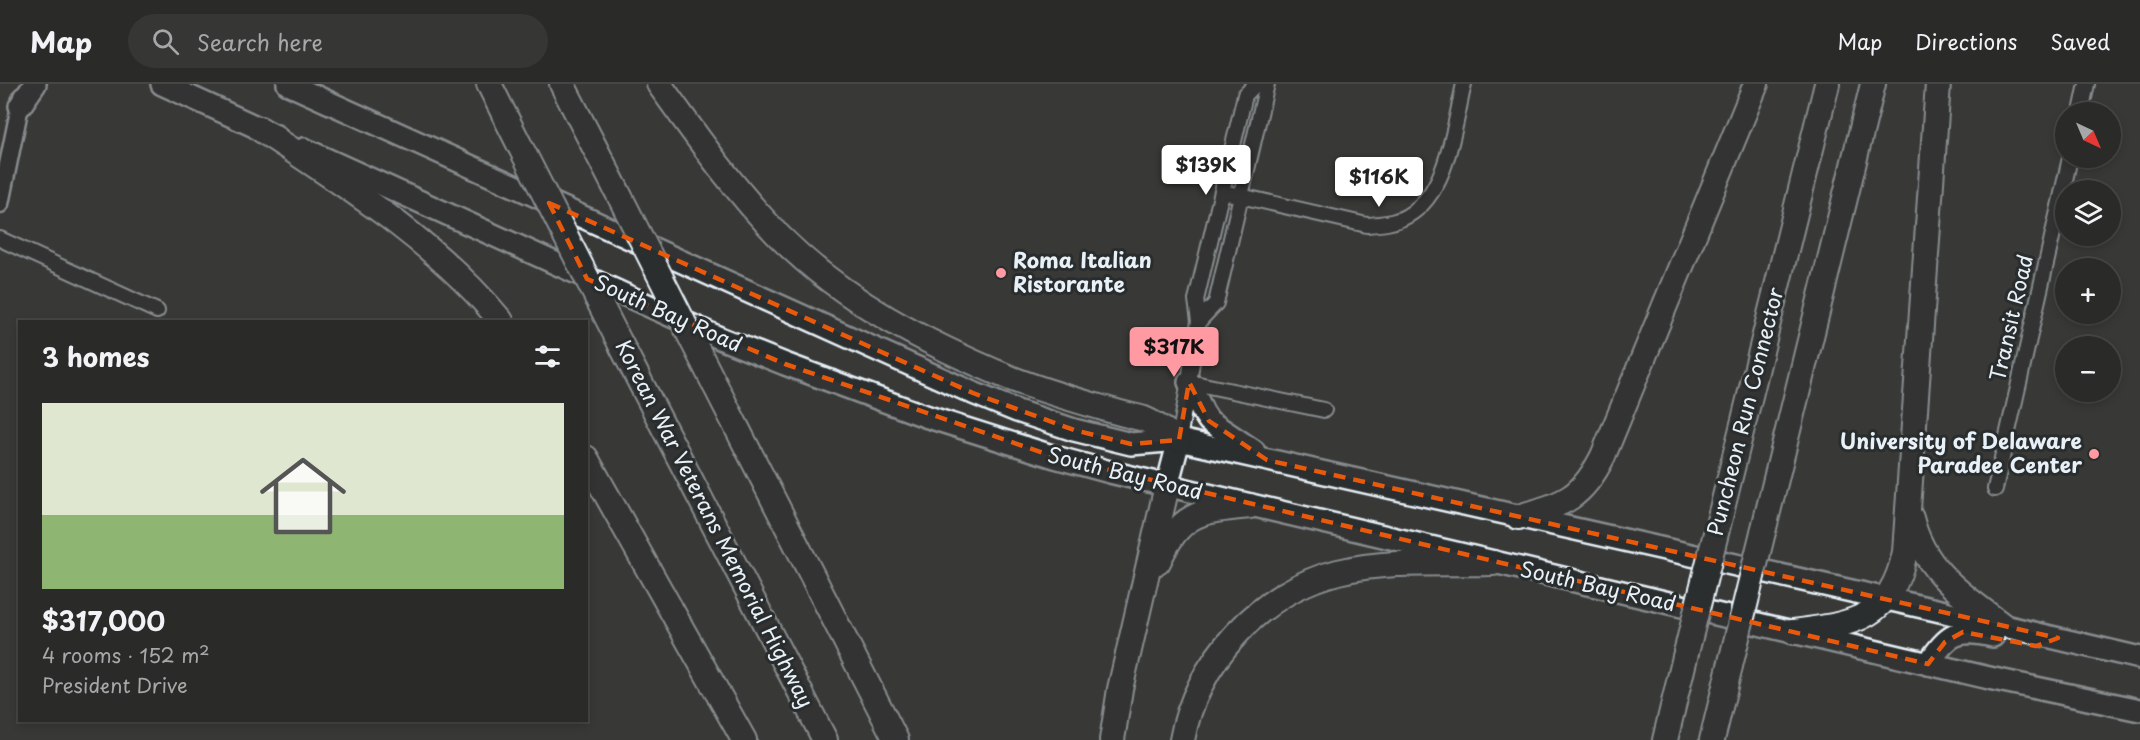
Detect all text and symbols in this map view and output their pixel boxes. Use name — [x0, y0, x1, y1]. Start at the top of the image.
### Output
search box — [128, 14, 548, 68]
text: Map — [30, 20, 92, 63]
icon: search — [149, 25, 182, 58]
text: Search here — [197, 25, 323, 58]
text: Map — [1837, 25, 1882, 57]
text: Directions — [1915, 25, 2017, 57]
text: Saved — [2050, 25, 2110, 57]
north arrow — [2055, 102, 2121, 168]
map controls — [2055, 102, 2121, 402]
pin: $139K — [1164, 145, 1248, 196]
text: $139K — [1176, 149, 1236, 179]
pin: $116K — [1337, 157, 1421, 208]
text: $116K — [1349, 161, 1409, 191]
button: layers — [2055, 180, 2121, 246]
place label: Roma Italian Ristorante — [1013, 243, 1152, 299]
street label: Transit Road — [1980, 251, 2040, 384]
button: + — [2055, 258, 2121, 324]
street label: South Bay Road — [590, 265, 748, 359]
marker: Roma Italian Ristorante — [994, 266, 1008, 280]
street label: Puncheon Run Connector — [1698, 284, 1791, 539]
pin: $317K — [1132, 327, 1216, 378]
text: $317K — [1144, 331, 1204, 361]
street label: Korean War Veterans Memorial Highway — [609, 333, 823, 713]
button: − — [2055, 336, 2121, 402]
text: 3 homes — [42, 337, 149, 376]
icon: filters — [531, 340, 564, 373]
place label: University of Delaware Paradee Center — [1840, 424, 2082, 480]
street label: South Bay Road — [1045, 437, 1206, 507]
icon: home — [249, 442, 357, 550]
marker: University of Delaware Paradee Center — [2087, 447, 2101, 461]
street label: South Bay Road — [1517, 552, 1679, 619]
text: $317,000 — [42, 601, 165, 640]
text: 4 rooms · 152 m² — [42, 640, 210, 670]
text: President Drive — [42, 670, 188, 700]

